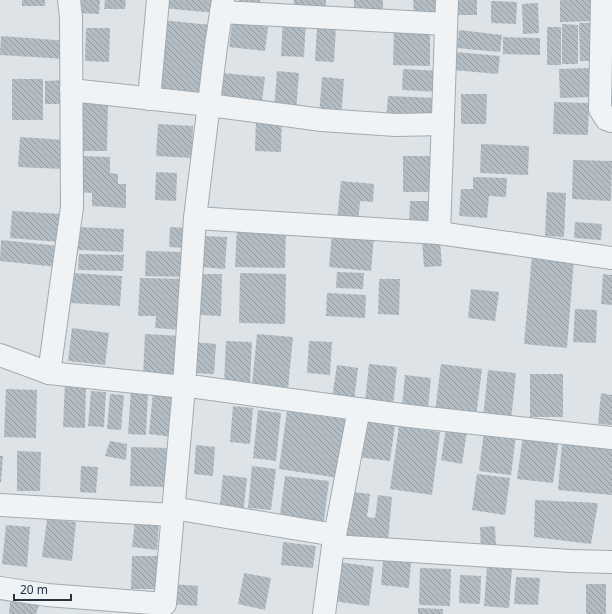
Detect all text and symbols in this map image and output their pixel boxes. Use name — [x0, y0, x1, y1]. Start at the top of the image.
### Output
scale bar — [14, 576, 71, 602]
text: 20 m — [20, 581, 48, 598]

